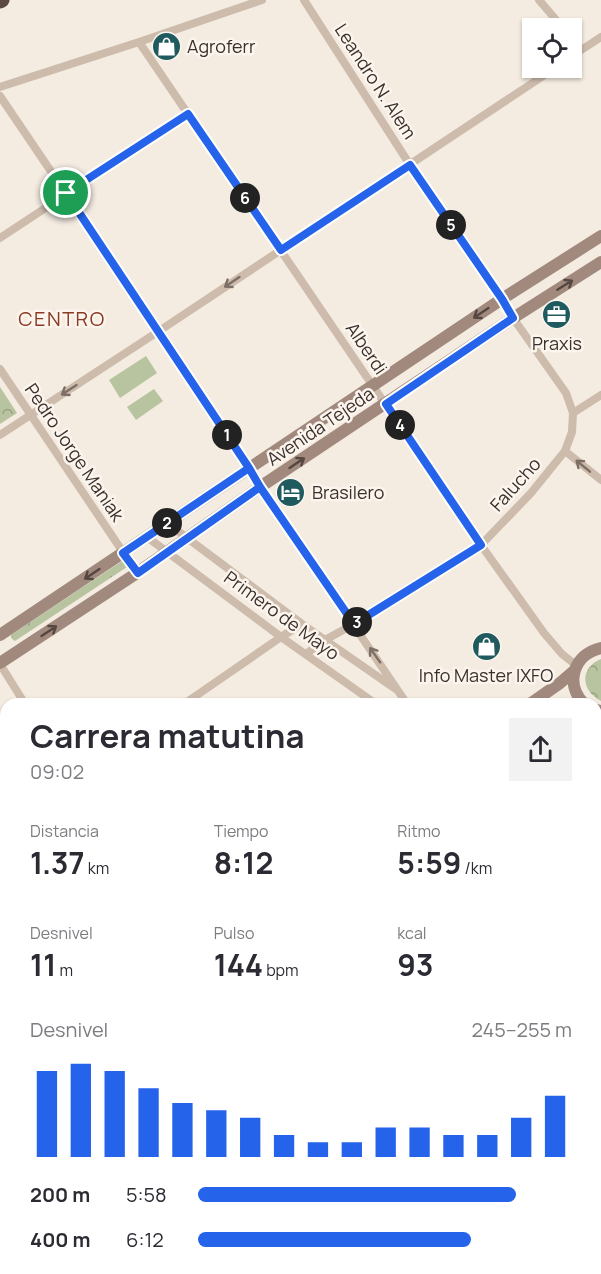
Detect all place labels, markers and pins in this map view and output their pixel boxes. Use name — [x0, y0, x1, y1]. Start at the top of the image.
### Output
shop icon: Agroferr — [150, 30, 182, 62]
place label: Agroferr — [187, 34, 256, 58]
pin — [40, 167, 91, 218]
pin: 6 — [230, 183, 260, 213]
pin: 5 — [436, 210, 466, 240]
office icon: Praxis — [541, 298, 573, 330]
place label: Praxis — [532, 331, 582, 355]
pin: 4 — [385, 410, 415, 440]
pin: 1 — [212, 420, 242, 450]
hotel icon: Brasilero — [275, 476, 307, 508]
place label: Brasilero — [312, 480, 385, 504]
pin: 2 — [152, 508, 182, 538]
pin: 3 — [342, 607, 372, 637]
shop icon: Info Master IXFO — [470, 630, 502, 662]
place label: Info Master IXFO — [419, 663, 553, 687]

